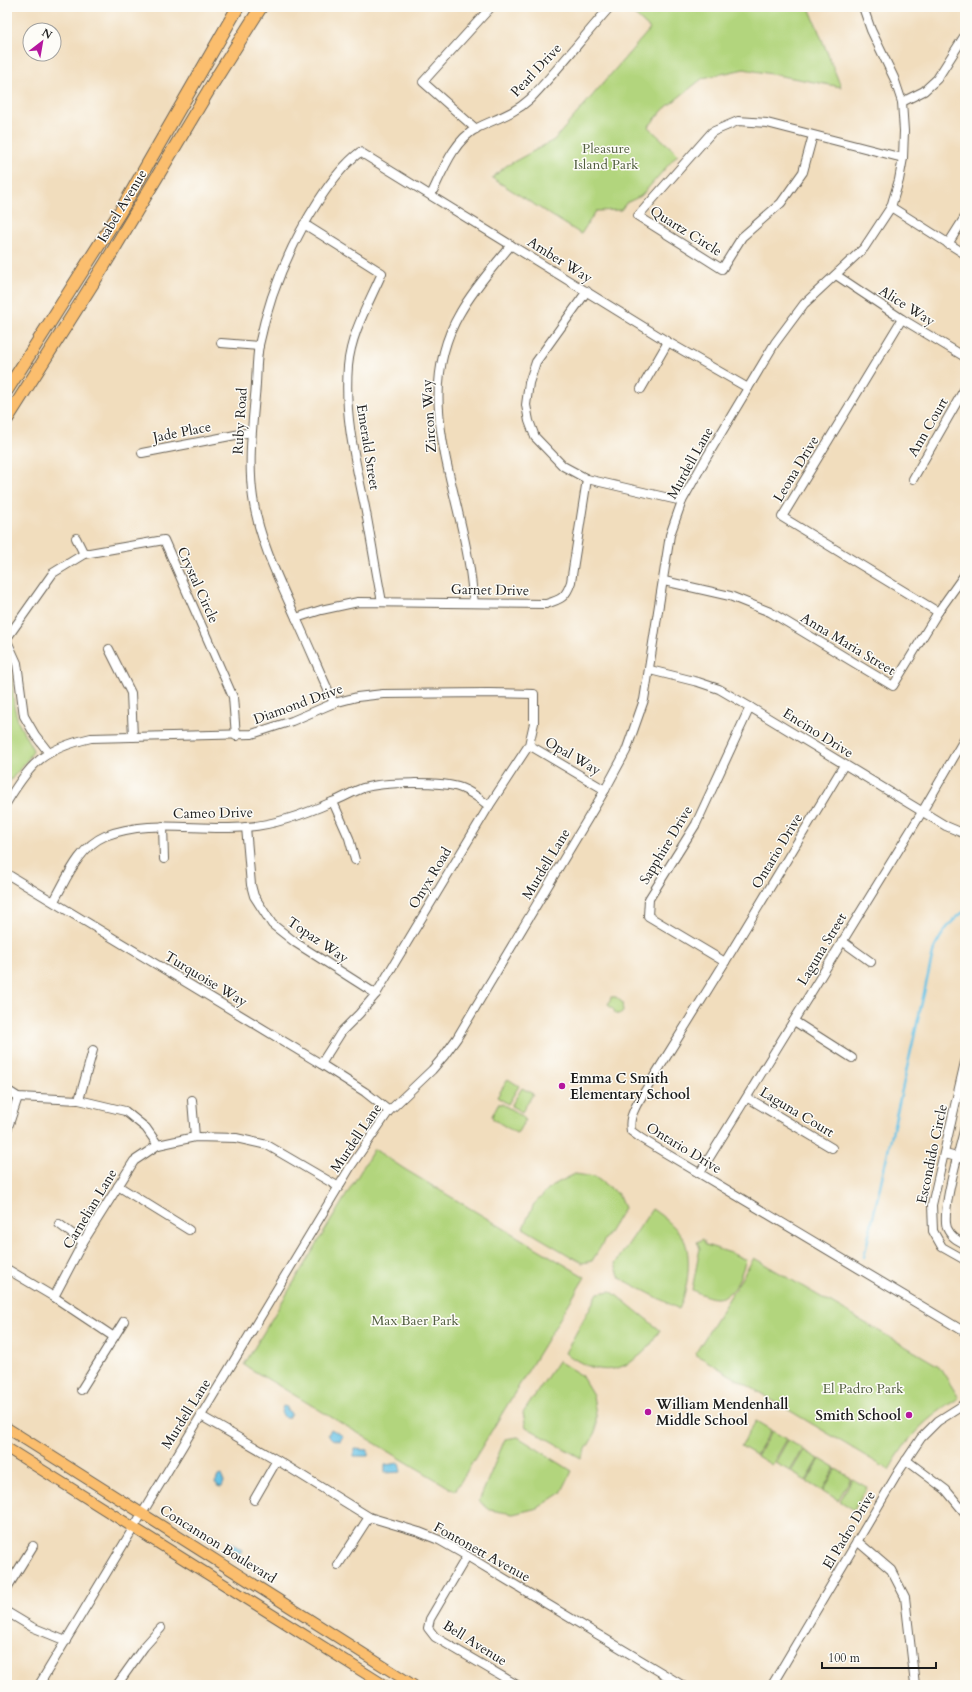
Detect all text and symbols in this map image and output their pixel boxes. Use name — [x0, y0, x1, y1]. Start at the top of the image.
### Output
north arrow — [22, 22, 62, 62]
text: N — [39, 25, 55, 43]
street label: Pearl Drive — [506, 39, 566, 101]
park label: Pleasure Island Park — [573, 139, 639, 174]
street label: Isabel Avenue — [93, 166, 151, 246]
street label: Quartz Circle — [646, 201, 726, 261]
street label: Amber Way — [524, 232, 597, 288]
street label: Alice Way — [875, 281, 939, 331]
street label: Zircon Way — [417, 378, 441, 453]
street label: Ruby Road — [228, 386, 252, 455]
street label: Ann Court — [903, 394, 953, 460]
street label: Emerald Street — [352, 403, 384, 492]
street label: Jade Place — [149, 417, 213, 447]
street label: Murdell Lane — [662, 424, 718, 502]
street label: Leona Drive — [769, 432, 823, 506]
street label: Crystal Circle — [173, 544, 223, 626]
street label: Garnet Drive — [451, 580, 529, 600]
street label: Anna Maria Street — [797, 608, 899, 680]
street label: Diamond Drive — [251, 679, 345, 729]
street label: Encino Drive — [779, 704, 857, 762]
street label: Opal Way — [541, 732, 605, 780]
street label: Sapphire Drive — [635, 802, 697, 888]
street label: Cameo Drive — [173, 803, 253, 823]
street label: Ontario Drive — [747, 810, 807, 892]
street label: Murdell Lane — [517, 825, 575, 903]
street label: Onyx Road — [404, 843, 456, 912]
street label: Laguna Street — [793, 909, 851, 989]
street label: Topaz Way — [284, 912, 353, 968]
street label: Turquoise Way — [161, 947, 251, 1012]
place label: Emma C Smith Elementary School — [570, 1069, 690, 1104]
marker: Emma C Smith Elementary School — [557, 1081, 567, 1091]
street label: Laguna Court — [756, 1082, 838, 1142]
street label: Murdell Lane — [326, 1100, 386, 1176]
street label: Escondido Circle — [912, 1102, 952, 1206]
street label: Ontario Drive — [643, 1118, 725, 1178]
street label: Carnelian Lane — [59, 1165, 121, 1253]
park label: Max Baer Park — [371, 1311, 459, 1330]
street label: Murdell Lane — [157, 1375, 215, 1453]
park label: El Padro Park — [822, 1379, 904, 1398]
place label: William Mendenhall Middle School — [655, 1395, 788, 1430]
place label: Smith School — [815, 1406, 901, 1425]
marker: William Mendenhall Middle School — [643, 1407, 653, 1417]
marker: Smith School — [904, 1410, 914, 1420]
street label: El Padro Drive — [818, 1487, 880, 1573]
street label: Concannon Boulevard — [156, 1500, 280, 1588]
street label: Fontonett Avenue — [430, 1518, 534, 1586]
street label: Bell Avenue — [439, 1616, 511, 1670]
scale bar — [822, 1644, 936, 1670]
text: 100 m — [828, 1650, 861, 1666]

